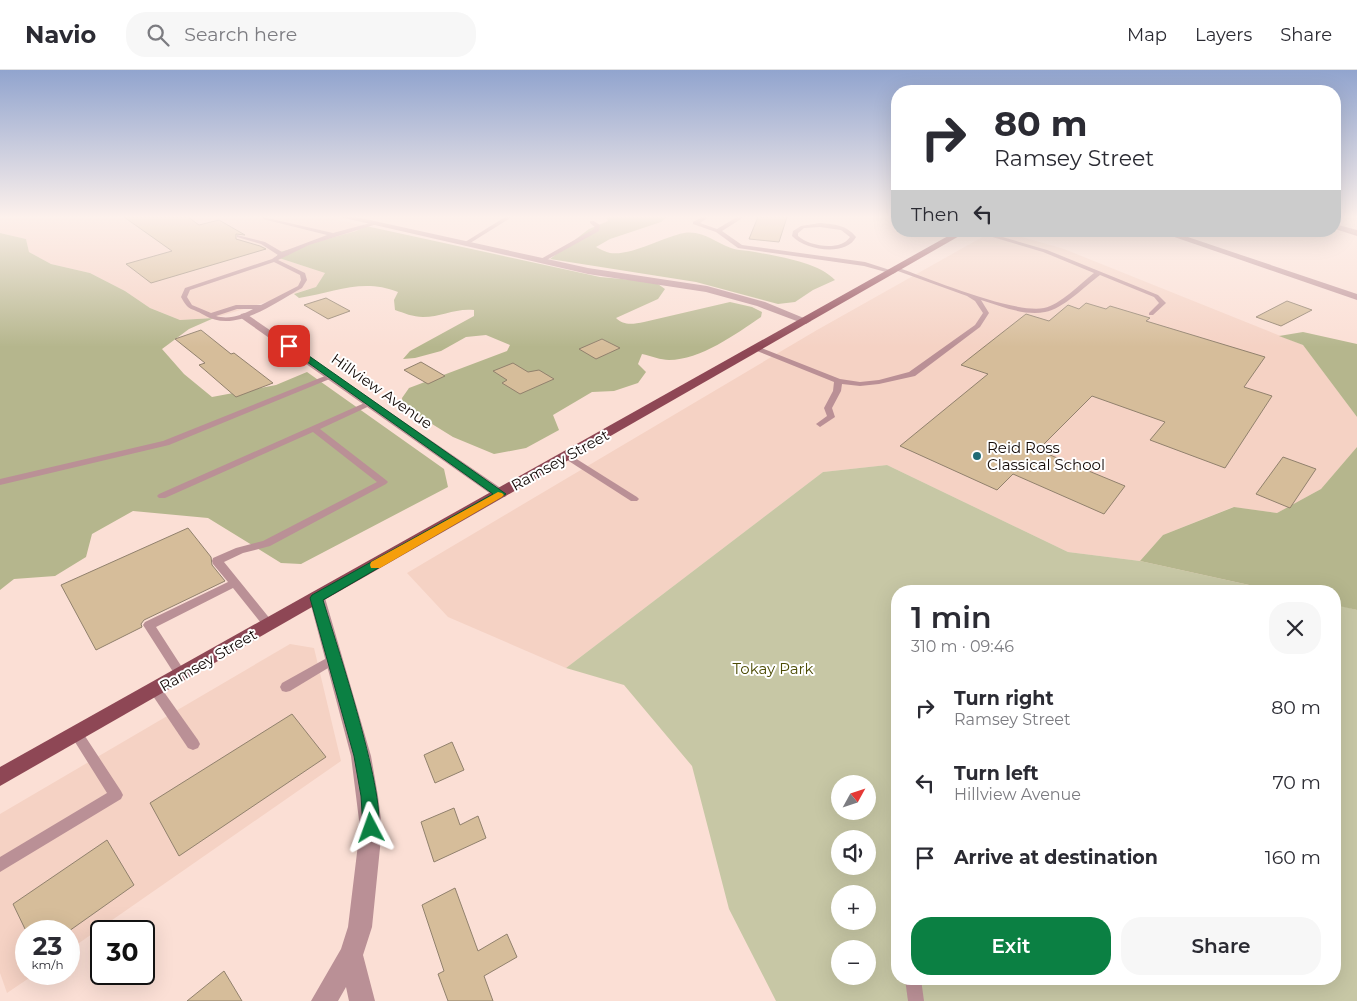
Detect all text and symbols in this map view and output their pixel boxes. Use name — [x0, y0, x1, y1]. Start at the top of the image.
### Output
search box — [126, 12, 476, 57]
text: Navio — [25, 20, 96, 49]
icon: search — [144, 21, 172, 49]
text: Search here — [184, 23, 297, 46]
text: Map — [1127, 24, 1167, 46]
text: Layers — [1195, 24, 1252, 46]
text: Share — [1280, 24, 1332, 46]
text: 80 m — [994, 102, 1088, 145]
icon: right — [911, 105, 976, 170]
text: Ramsey Street — [994, 145, 1154, 172]
icon: left — [969, 200, 997, 228]
text: Then — [911, 203, 959, 226]
pin — [268, 325, 310, 367]
icon: arrive — [275, 332, 303, 360]
street label: Hillview Avenue — [328, 349, 436, 433]
street label: Ramsey Street — [508, 425, 612, 495]
place label: Reid Ross Classical School — [987, 438, 1105, 474]
marker: Reid Ross Classical School — [971, 450, 983, 462]
text: 1 min — [911, 599, 992, 636]
button: close — [1269, 602, 1321, 654]
street label: Ramsey Street — [156, 624, 260, 696]
text: 310 m · 09:46 — [911, 637, 1014, 656]
park label: Tokay Park — [733, 659, 813, 678]
text: Turn right — [954, 687, 1054, 710]
icon: right — [911, 694, 939, 722]
text: 80 m — [1271, 696, 1321, 719]
text: Ramsey Street — [954, 710, 1071, 729]
text: Turn left — [954, 762, 1039, 785]
icon: left — [911, 769, 939, 797]
text: 70 m — [1272, 771, 1321, 794]
north arrow — [831, 775, 876, 820]
map controls — [831, 775, 876, 985]
text: Hillview Avenue — [954, 785, 1081, 804]
position arrow — [344, 801, 396, 853]
button: sound — [831, 830, 876, 875]
icon: arrive — [911, 844, 939, 872]
text: Arrive at destination — [954, 846, 1158, 869]
text: 160 m — [1265, 846, 1321, 869]
button: + — [831, 885, 876, 930]
button: Exit — [911, 917, 1111, 975]
button: Share — [1121, 917, 1321, 975]
speed limit sign: 30 — [90, 920, 155, 985]
text: 23 — [33, 931, 62, 961]
button: − — [831, 940, 876, 985]
text: km/h — [31, 957, 64, 972]

